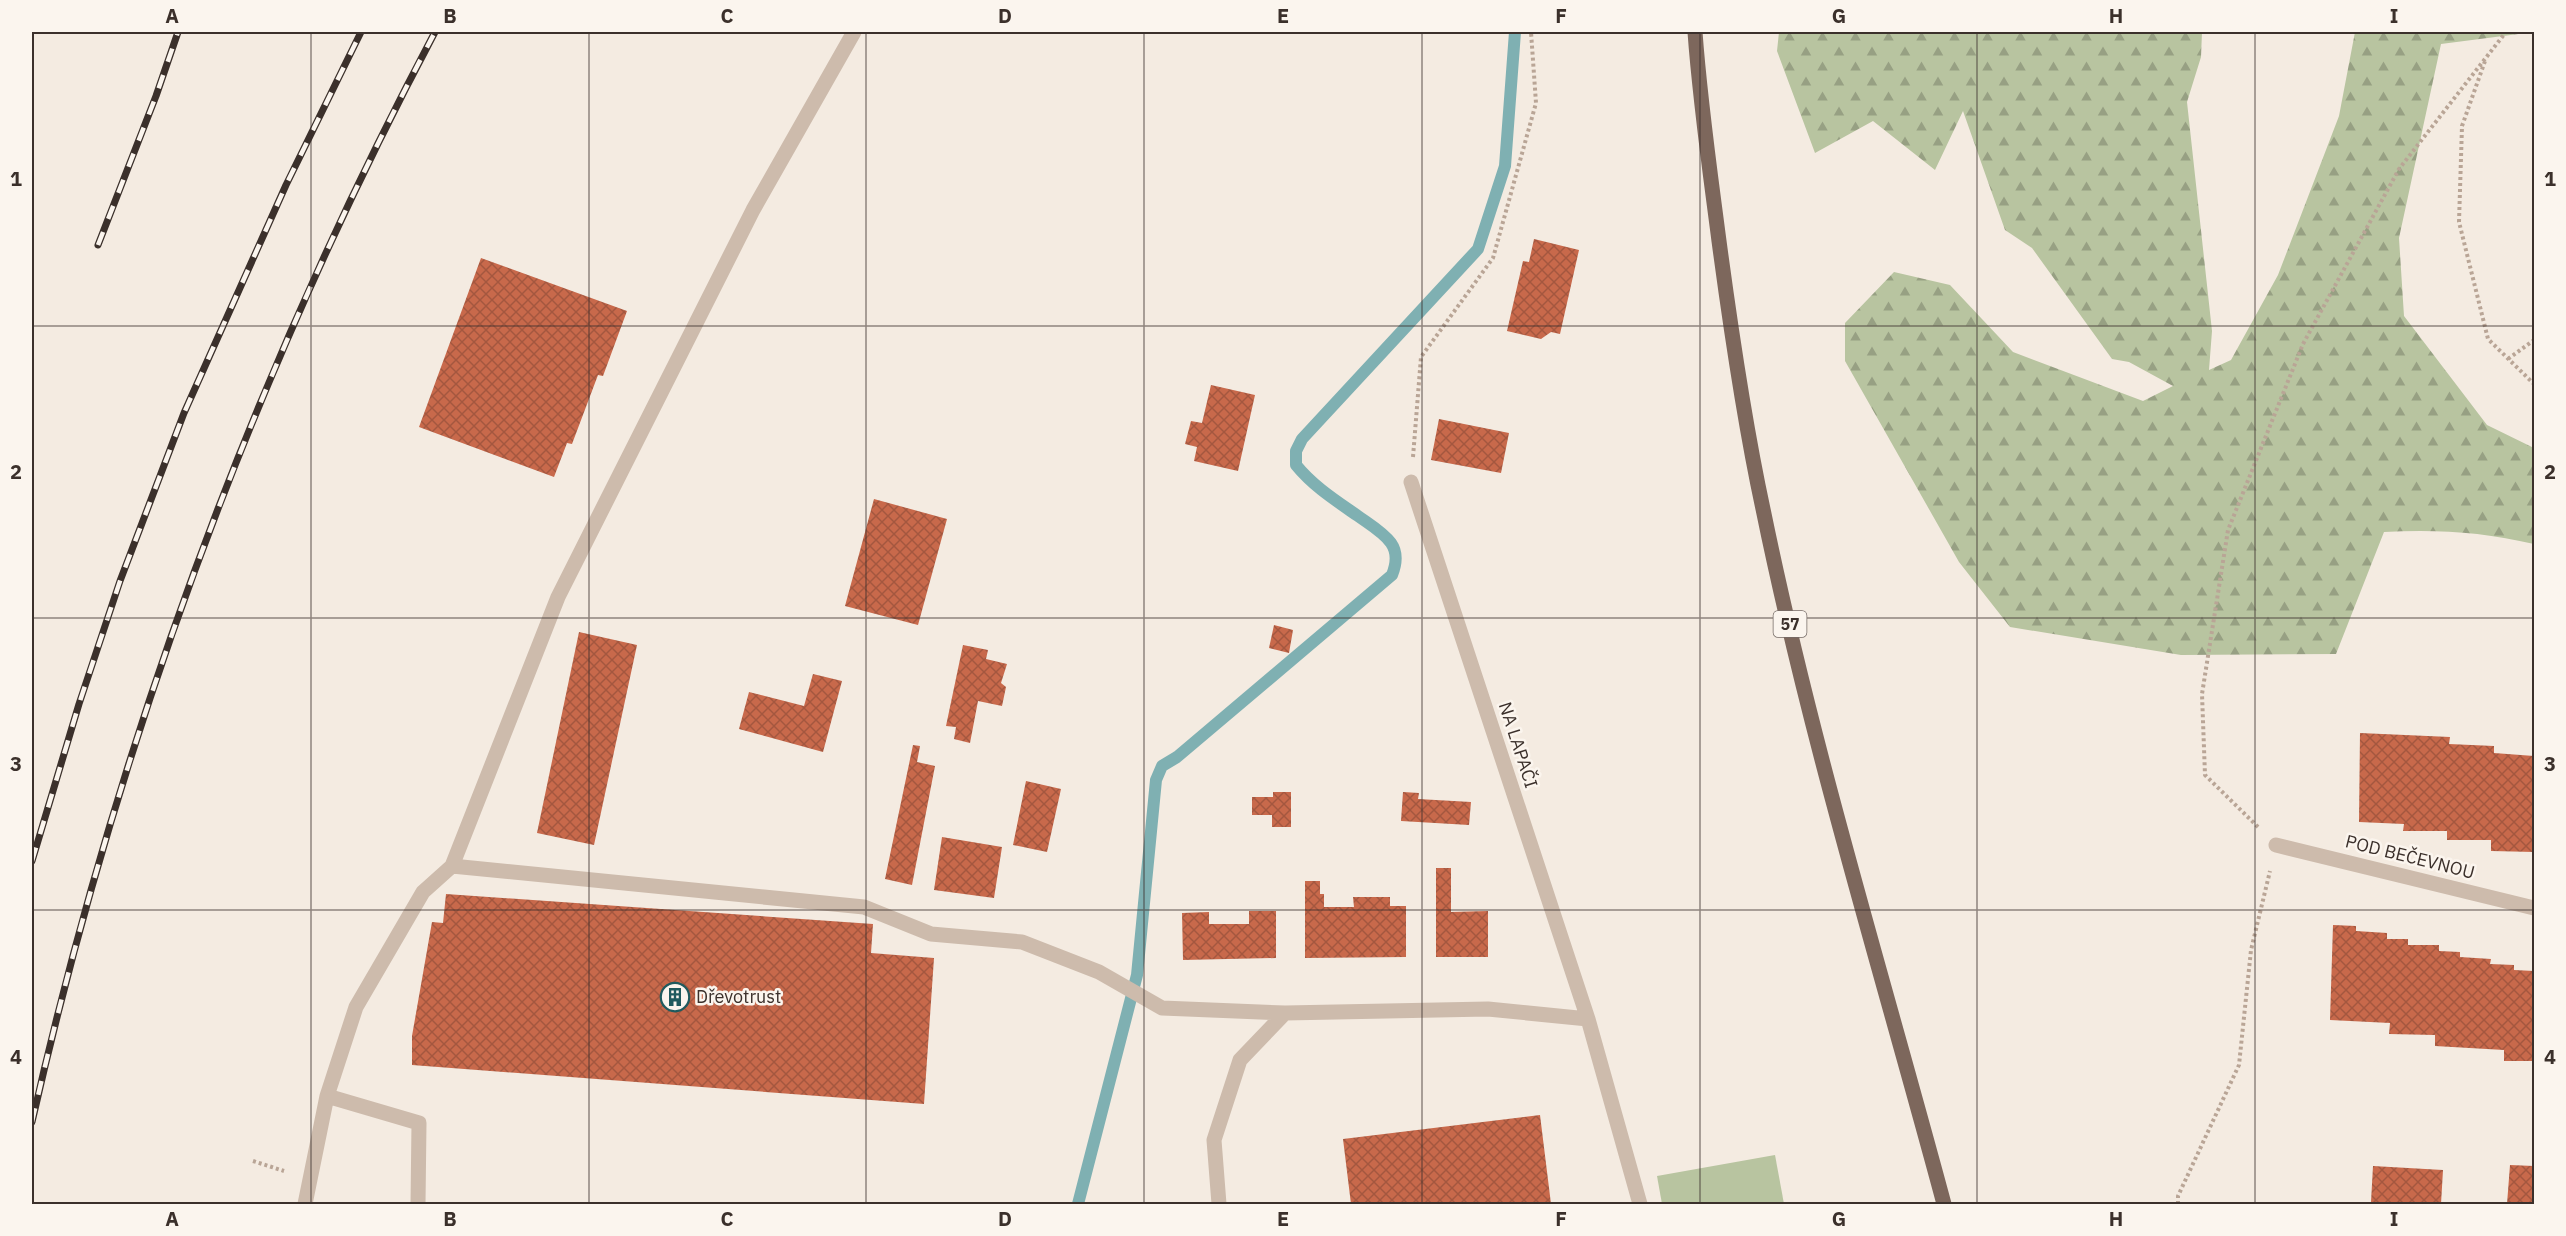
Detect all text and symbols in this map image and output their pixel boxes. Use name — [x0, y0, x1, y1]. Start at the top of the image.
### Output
text: A — [165, 2, 179, 29]
text: B — [443, 2, 457, 29]
text: C — [720, 2, 734, 29]
text: D — [998, 2, 1012, 29]
text: E — [1277, 2, 1289, 29]
text: F — [1555, 2, 1567, 29]
text: G — [1832, 2, 1846, 29]
text: H — [2109, 2, 2123, 29]
text: I — [2390, 2, 2398, 29]
text: 1 — [10, 165, 22, 192]
text: 1 — [2544, 165, 2556, 192]
text: 2 — [10, 458, 22, 485]
text: 2 — [2544, 458, 2556, 485]
road number: 57 — [1774, 611, 1806, 637]
street label: NA LAPAČI — [1494, 699, 1544, 791]
text: 3 — [10, 750, 22, 777]
text: 3 — [2544, 750, 2556, 777]
street label: POD BEČEVNOU — [2343, 828, 2477, 884]
building icon: Dřevotrust — [659, 981, 691, 1013]
place label: Dřevotrust — [696, 985, 781, 1008]
text: 4 — [10, 1043, 22, 1070]
text: 4 — [2544, 1043, 2556, 1070]
text: A — [165, 1205, 179, 1232]
text: B — [443, 1205, 457, 1232]
text: C — [720, 1205, 734, 1232]
text: D — [998, 1205, 1012, 1232]
text: E — [1277, 1205, 1289, 1232]
text: F — [1555, 1205, 1567, 1232]
text: G — [1832, 1205, 1846, 1232]
text: H — [2109, 1205, 2123, 1232]
text: I — [2390, 1205, 2398, 1232]

